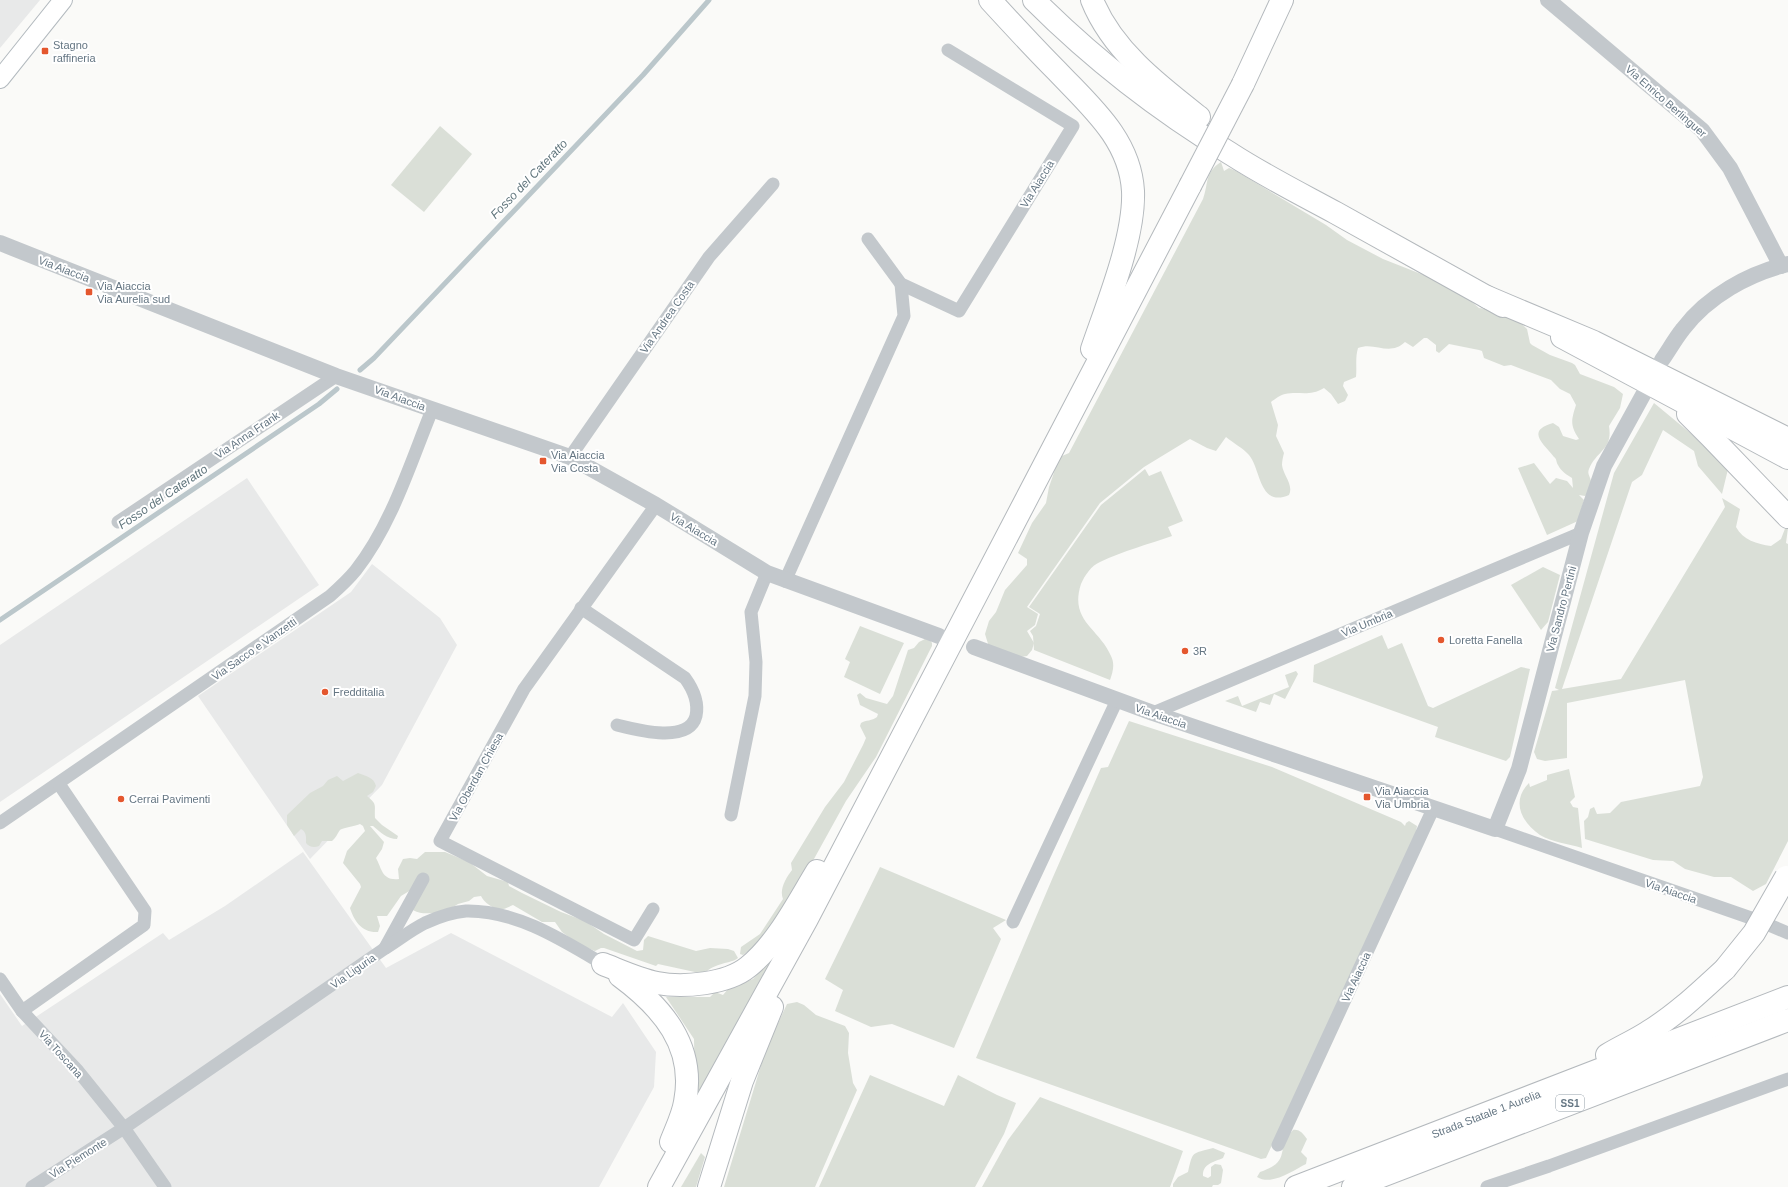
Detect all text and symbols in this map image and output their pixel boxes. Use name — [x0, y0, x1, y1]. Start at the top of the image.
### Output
place label: Stagno raffineria — [53, 39, 96, 64]
marker: Stagno raffineria — [40, 46, 50, 56]
street label: Via Enrico Berlinguer — [1623, 63, 1709, 140]
water label: Fosso del Cateratto — [488, 136, 571, 222]
street label: Via Aiaccia — [1018, 157, 1057, 210]
street label: Via Aiaccia — [37, 254, 92, 285]
street label: Via Andrea Costa — [638, 278, 697, 355]
place label: Via Aiaccia Via Aurelia sud — [97, 280, 170, 305]
marker: Via Aiaccia Via Aurelia sud — [84, 287, 94, 297]
street label: Via Aiaccia — [373, 383, 428, 413]
street label: Via Anna Frank — [213, 409, 282, 461]
place label: Via Aiaccia Via Costa — [551, 449, 605, 474]
marker: Via Aiaccia Via Costa — [538, 456, 548, 466]
water label: Fosso del Cateratto — [116, 462, 211, 532]
street label: Via Aiaccia — [668, 510, 721, 548]
street label: Via Sandro Pertini — [1544, 565, 1578, 653]
street label: Via Umbria — [1340, 607, 1395, 639]
street label: Via Sacco e Vanzetti — [209, 615, 299, 683]
place label: Loretta Fanella — [1449, 634, 1523, 646]
marker: Loretta Fanella — [1436, 635, 1446, 645]
place label: 3R — [1193, 645, 1207, 657]
marker: 3R — [1180, 646, 1190, 656]
place label: Fredditalia — [333, 686, 385, 698]
marker: Fredditalia — [320, 687, 330, 697]
street label: Via Aiaccia — [1134, 702, 1189, 731]
street label: Via Oberdan Chiesa — [447, 730, 506, 823]
place label: Via Aiaccia Via Umbria — [1375, 785, 1430, 810]
marker: Via Aiaccia Via Umbria — [1362, 792, 1372, 802]
place label: Cerrai Pavimenti — [129, 793, 210, 805]
marker: Cerrai Pavimenti — [116, 794, 126, 804]
street label: Via Aiaccia — [1644, 877, 1699, 906]
street label: Via Aiaccia — [1339, 949, 1373, 1004]
street label: Via Liguria — [328, 951, 378, 991]
street label: Via Toscana — [37, 1028, 86, 1081]
street label: Strada Statale 1 Aurelia — [1430, 1087, 1543, 1140]
road number: SS1 — [1556, 1095, 1584, 1111]
street label: Via Piemonte — [47, 1136, 109, 1180]

